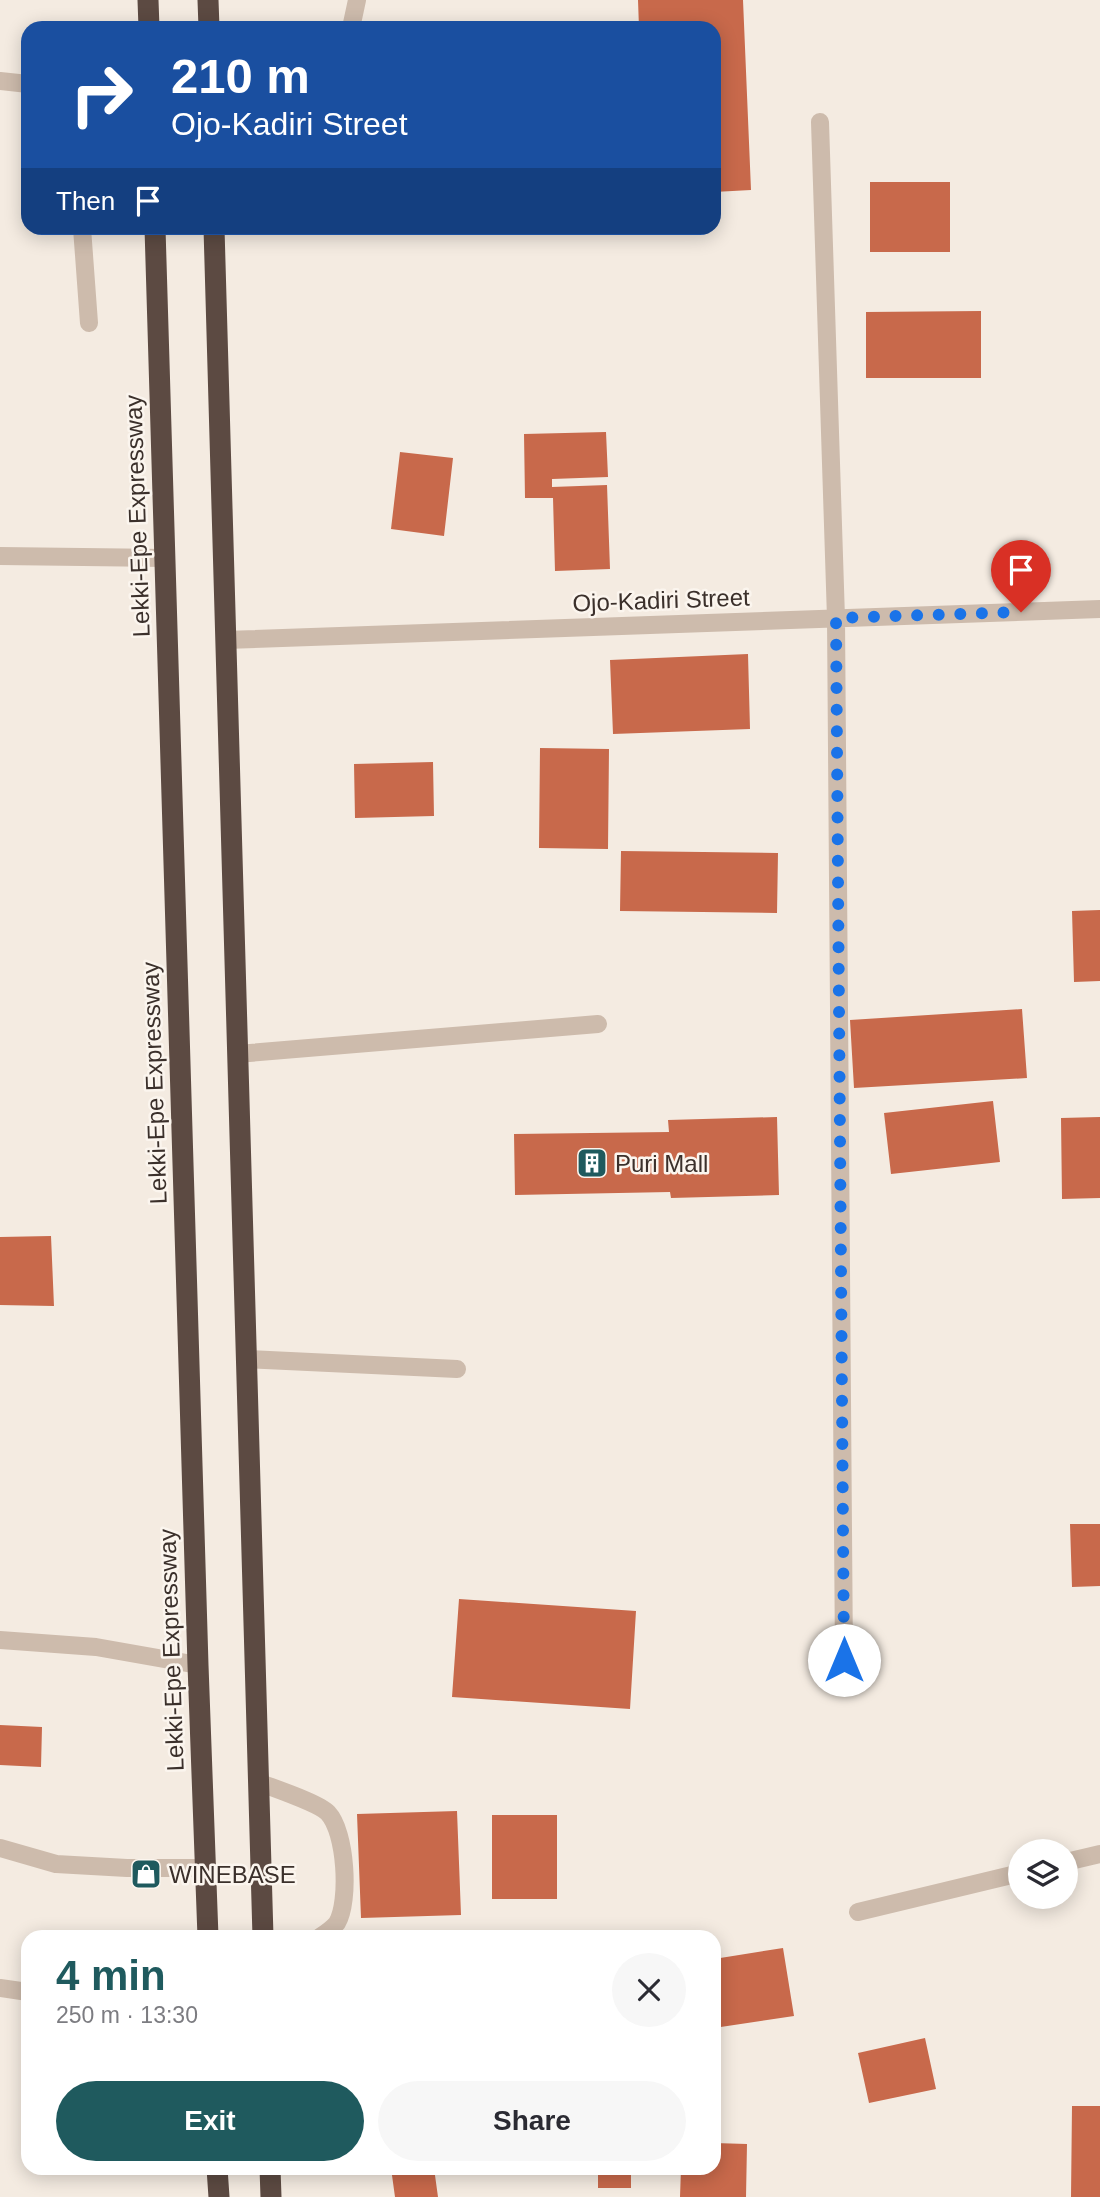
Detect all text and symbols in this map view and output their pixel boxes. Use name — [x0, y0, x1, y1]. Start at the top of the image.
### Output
icon: right — [56, 49, 147, 140]
text: 210 m — [171, 49, 310, 103]
text: Ojo-Kadiri Street — [171, 106, 408, 142]
icon: arrive — [129, 182, 167, 220]
text: Then — [56, 186, 115, 216]
street label: Lekki-Epe Expressway — [119, 394, 155, 638]
pin — [991, 540, 1051, 612]
icon: arrive — [1002, 551, 1040, 589]
street label: Ojo-Kadiri Street — [572, 583, 750, 617]
street label: Lekki-Epe Expressway — [136, 961, 172, 1205]
building icon: Puri Mall — [575, 1146, 609, 1180]
place label: Puri Mall — [615, 1150, 708, 1177]
street label: Lekki-Epe Expressway — [153, 1528, 189, 1772]
position arrow — [807, 1623, 881, 1697]
map controls — [1008, 1839, 1078, 1909]
button: layers — [1008, 1839, 1078, 1909]
shop icon: WINEBASE — [129, 1857, 163, 1891]
place label: WINEBASE — [169, 1861, 296, 1888]
text: 4 min — [56, 1952, 166, 1999]
button: close — [612, 1953, 686, 2027]
text: 250 m · 13:30 — [56, 2002, 198, 2028]
button: Exit — [56, 2081, 364, 2161]
button: Share — [378, 2081, 686, 2161]

